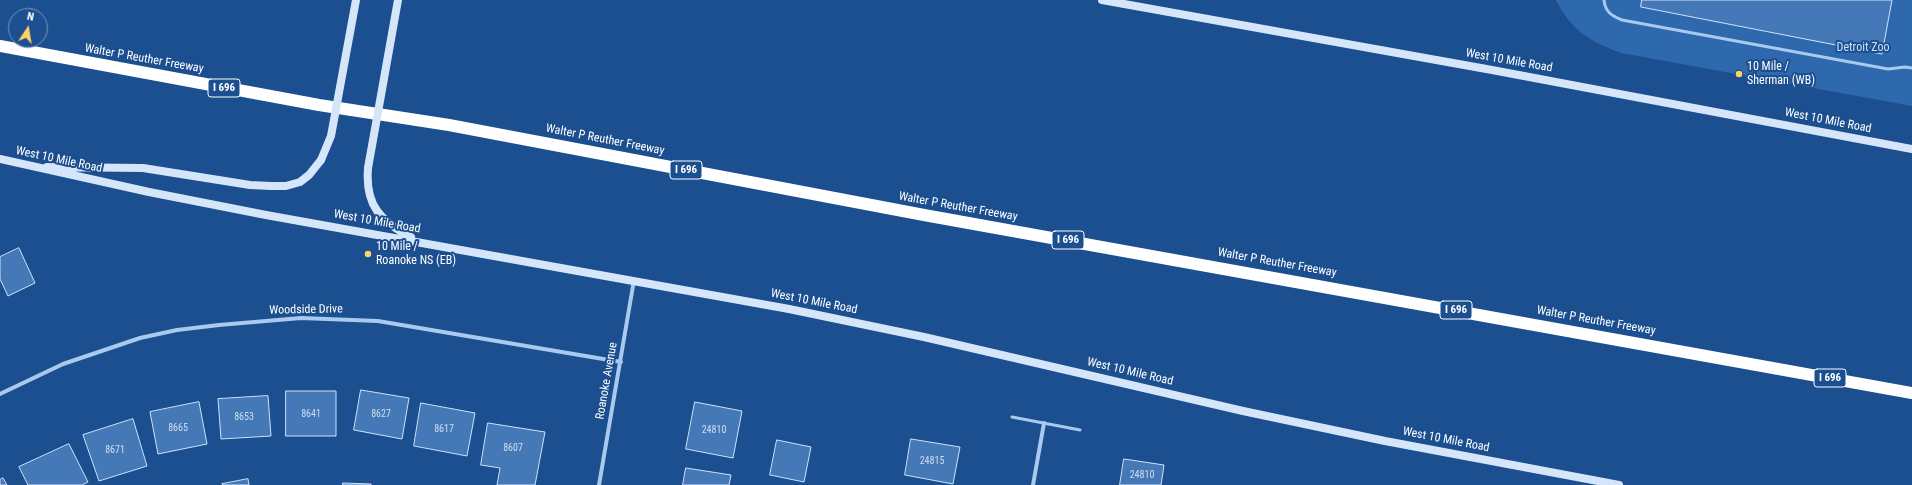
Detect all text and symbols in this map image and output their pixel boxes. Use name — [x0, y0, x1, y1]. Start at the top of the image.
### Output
north arrow — [8, 8, 48, 48]
text: N — [26, 10, 35, 24]
street label: Walter P Reuther Freeway — [83, 41, 205, 77]
park label: Detroit Zoo — [1837, 41, 1889, 55]
street label: West 10 Mile Road — [1464, 46, 1554, 76]
place label: 10 Mile / Sherman (WB) — [1747, 60, 1815, 88]
marker: 10 Mile / Sherman (WB) — [1734, 69, 1744, 79]
road number: I 696 — [208, 79, 240, 97]
street label: West 10 Mile Road — [1783, 106, 1873, 136]
street label: Walter P Reuther Freeway — [544, 121, 666, 159]
street label: West 10 Mile Road — [14, 144, 104, 176]
road number: I 696 — [670, 161, 702, 179]
street label: Walter P Reuther Freeway — [897, 189, 1019, 225]
street label: West 10 Mile Road — [332, 207, 422, 237]
road number: I 696 — [1052, 231, 1084, 249]
place label: 10 Mile / Roanoke NS (EB) — [376, 240, 456, 268]
street label: Walter P Reuther Freeway — [1216, 245, 1338, 281]
marker: 10 Mile / Roanoke NS (EB) — [363, 249, 373, 259]
street label: West 10 Mile Road — [769, 287, 859, 317]
road number: I 696 — [1440, 301, 1472, 319]
street label: Woodside Drive — [269, 302, 343, 318]
street label: Walter P Reuther Freeway — [1535, 303, 1657, 339]
street label: Roanoke Avenue — [593, 341, 621, 421]
street label: West 10 Mile Road — [1086, 355, 1174, 389]
road number: I 696 — [1814, 369, 1846, 387]
house number: 8641 — [301, 408, 321, 420]
house number: 8627 — [371, 408, 391, 420]
house number: 8653 — [234, 411, 254, 423]
house number: 8665 — [168, 422, 188, 434]
house number: 8617 — [434, 423, 454, 435]
house number: 24810 — [702, 424, 726, 436]
street label: West 10 Mile Road — [1401, 425, 1491, 455]
house number: 8607 — [503, 442, 523, 454]
house number: 8671 — [105, 444, 125, 456]
house number: 24815 — [920, 455, 944, 467]
house number: 24810 — [1130, 469, 1154, 481]

